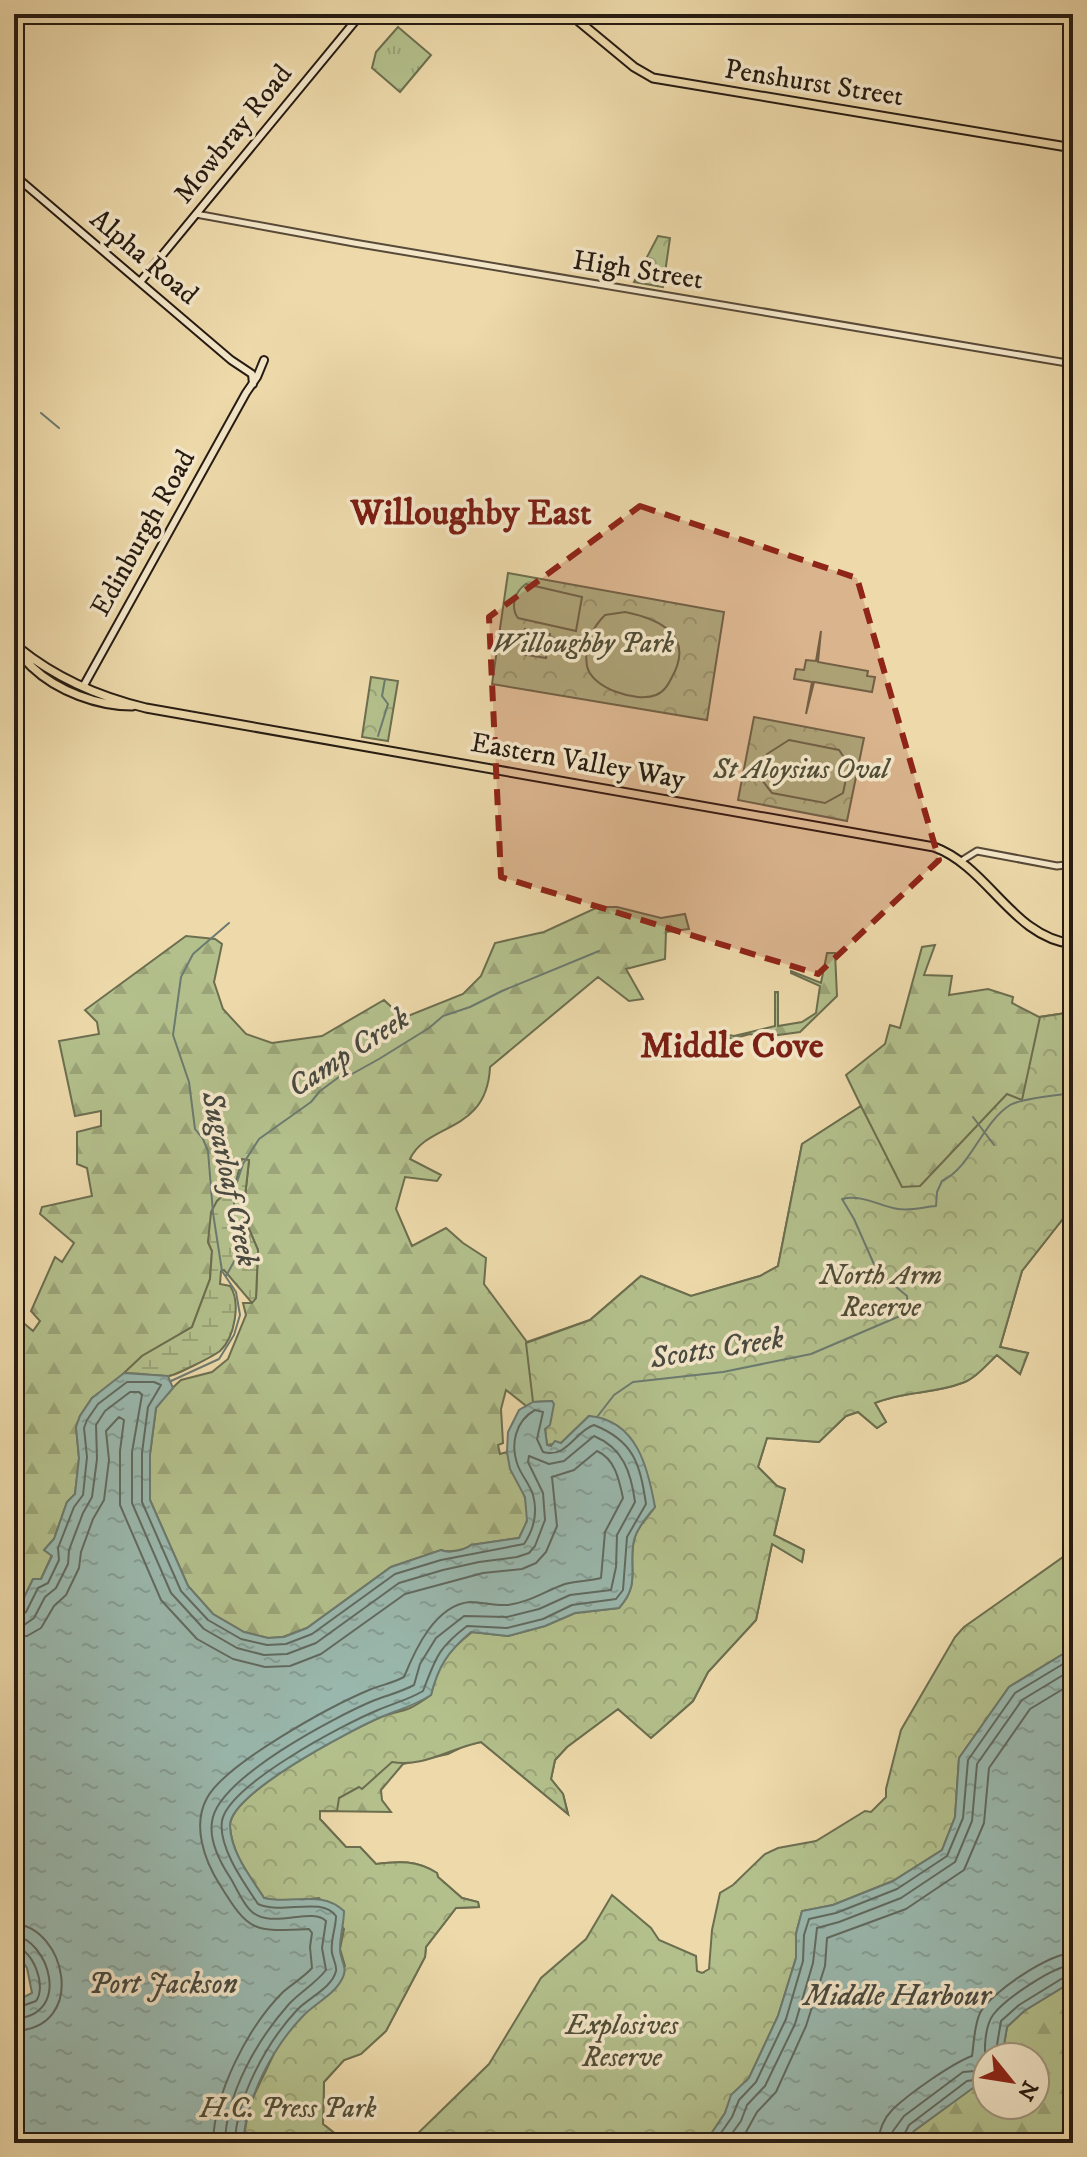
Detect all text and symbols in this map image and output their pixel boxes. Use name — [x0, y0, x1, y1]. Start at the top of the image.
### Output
street label: Penshurst Street — [722, 52, 906, 114]
street label: Mowbray Road — [166, 57, 300, 211]
street label: Alpha Road — [83, 202, 205, 312]
street label: High Street — [570, 242, 706, 298]
street label: Edinburgh Road — [83, 444, 203, 622]
district label: Willoughby East — [349, 491, 592, 536]
park label: Willoughby Park — [492, 626, 674, 661]
street label: Eastern Valley Way — [468, 725, 689, 797]
park label: St Aloysius Oval — [712, 752, 892, 787]
water label: Camp Creek — [281, 1000, 417, 1106]
district label: Middle Cove — [640, 1024, 824, 1069]
water label: Sugarloaf Creek — [192, 1087, 266, 1270]
park label: North Arm Reserve — [818, 1258, 942, 1325]
water label: Scotts Creek — [647, 1320, 787, 1378]
water label: Port Jackson — [88, 1966, 238, 2003]
water label: Middle Harbour — [802, 1978, 993, 2015]
park label: Explosives Reserve — [564, 2008, 679, 2075]
north arrow — [971, 2041, 1051, 2121]
text: N — [1011, 2076, 1043, 2105]
park label: H.C. Press Park — [199, 2091, 377, 2126]

